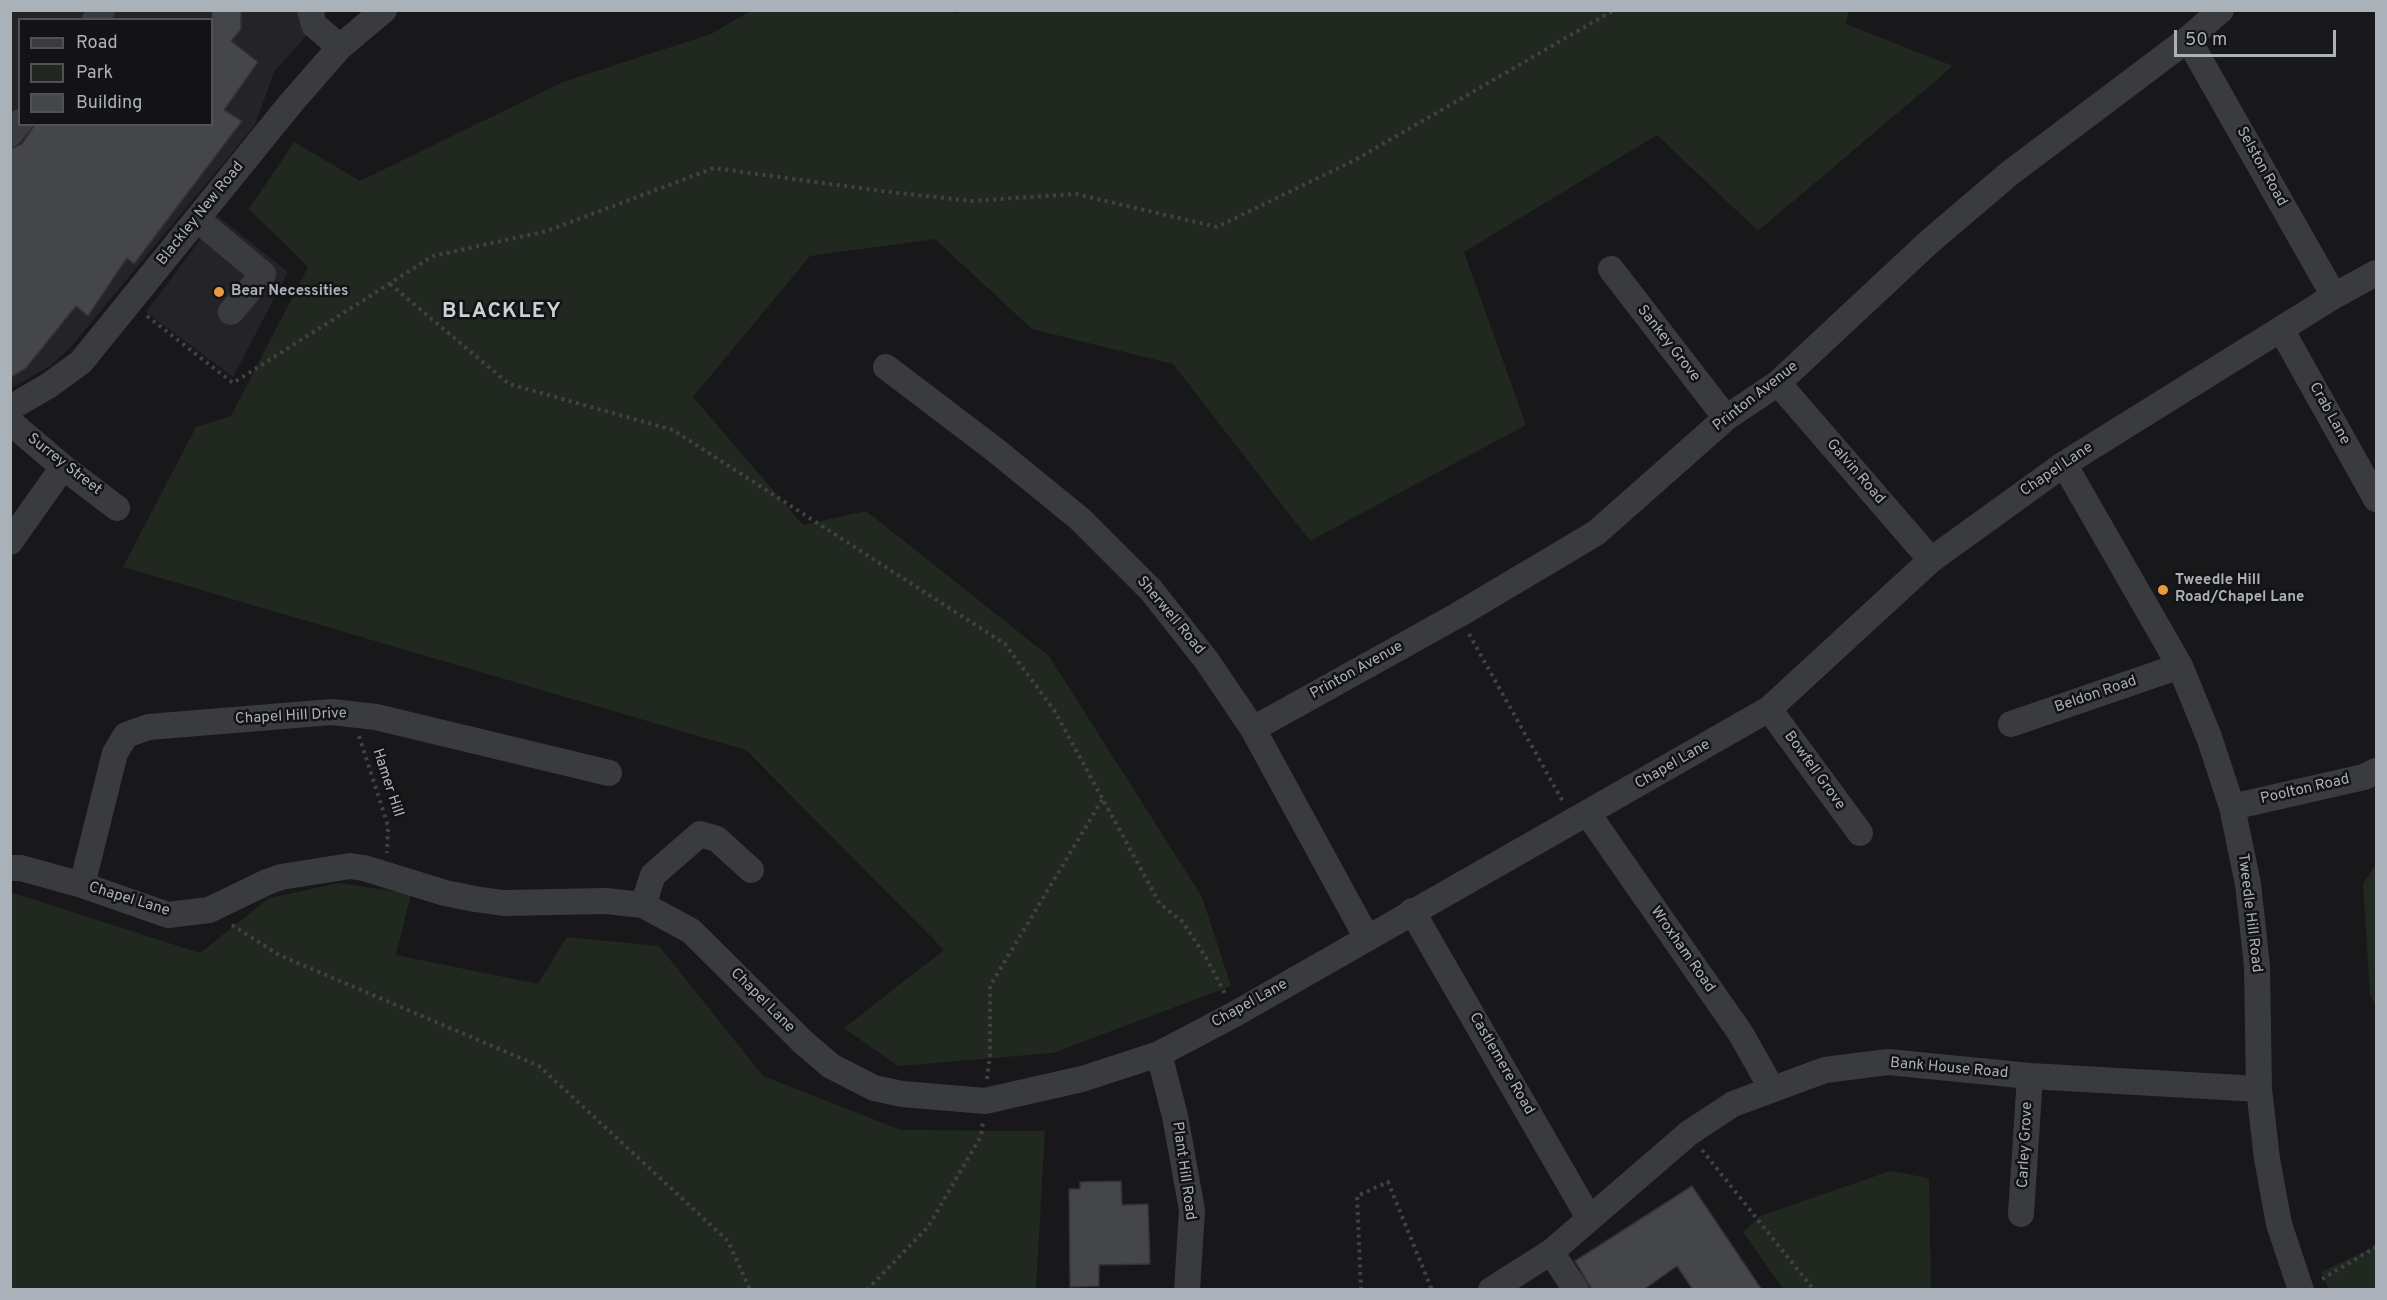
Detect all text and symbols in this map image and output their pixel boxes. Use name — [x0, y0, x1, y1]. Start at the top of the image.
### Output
legend — [18, 18, 213, 126]
scale bar — [2177, 18, 2339, 56]
text: 50 m — [2185, 29, 2227, 52]
text: Road — [76, 32, 118, 55]
text: Park — [76, 62, 113, 85]
text: Building — [76, 92, 142, 115]
street label: Selston Road — [2232, 124, 2290, 210]
street label: Blackley New Road — [154, 159, 248, 269]
place label: Bear Necessities — [231, 283, 348, 301]
marker: Bear Necessities — [212, 285, 226, 299]
district label: BLACKLEY — [442, 300, 562, 326]
street label: Sankey Grove — [1633, 302, 1703, 386]
street label: Printon Avenue — [1710, 358, 1802, 436]
street label: Crab Lane — [2305, 380, 2353, 448]
street label: Surrey Street — [23, 430, 105, 500]
street label: Galvin Road — [1822, 436, 1888, 508]
street label: Chapel Lane — [2017, 439, 2097, 501]
place label: Tweedle Hill Road/Chapel Lane — [2175, 572, 2304, 607]
street label: Sherwell Road — [1132, 573, 1208, 659]
marker: Tweedle Hill Road/Chapel Lane — [2156, 583, 2170, 597]
street label: Printon Avenue — [1308, 638, 1406, 704]
street label: Beldon Road — [2053, 673, 2139, 717]
street label: Chapel Hill Drive — [235, 705, 347, 729]
street label: Bowfell Grove — [1779, 728, 1849, 814]
street label: Chapel Lane — [1632, 736, 1714, 794]
street label: Hamer Hill — [367, 747, 407, 819]
street label: Poolton Road — [2259, 771, 2351, 809]
street label: Tweedle Hill Road — [2233, 852, 2265, 974]
street label: Chapel Lane — [86, 879, 172, 921]
street label: Wroxham Road — [1646, 904, 1718, 996]
street label: Chapel Lane — [726, 965, 798, 1037]
street label: Chapel Lane — [1209, 976, 1291, 1032]
street label: Castlemere Road — [1464, 1010, 1538, 1118]
street label: Bank House Road — [1889, 1055, 2009, 1083]
street label: Carley Grove — [2015, 1101, 2037, 1189]
street label: Plant Hill Road — [1167, 1121, 1199, 1221]

